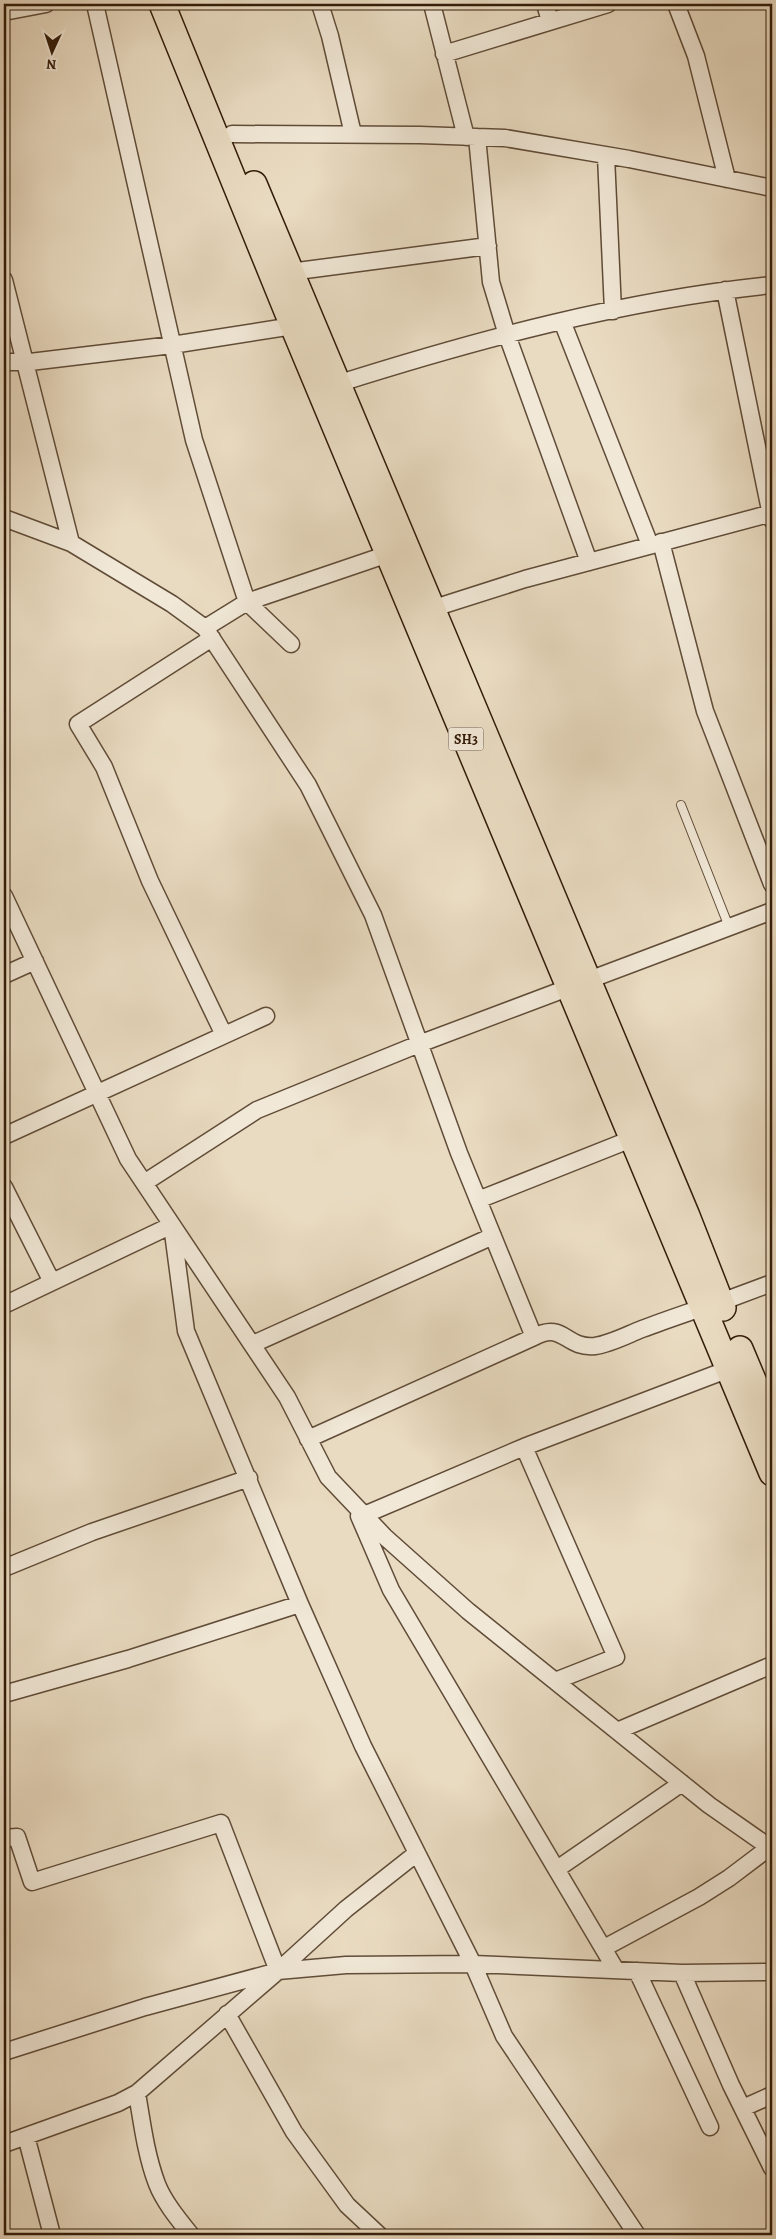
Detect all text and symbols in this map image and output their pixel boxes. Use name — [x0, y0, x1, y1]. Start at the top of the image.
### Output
north arrow — [28, 28, 78, 78]
text: N — [46, 55, 57, 74]
road number: SH3 — [448, 728, 484, 751]

